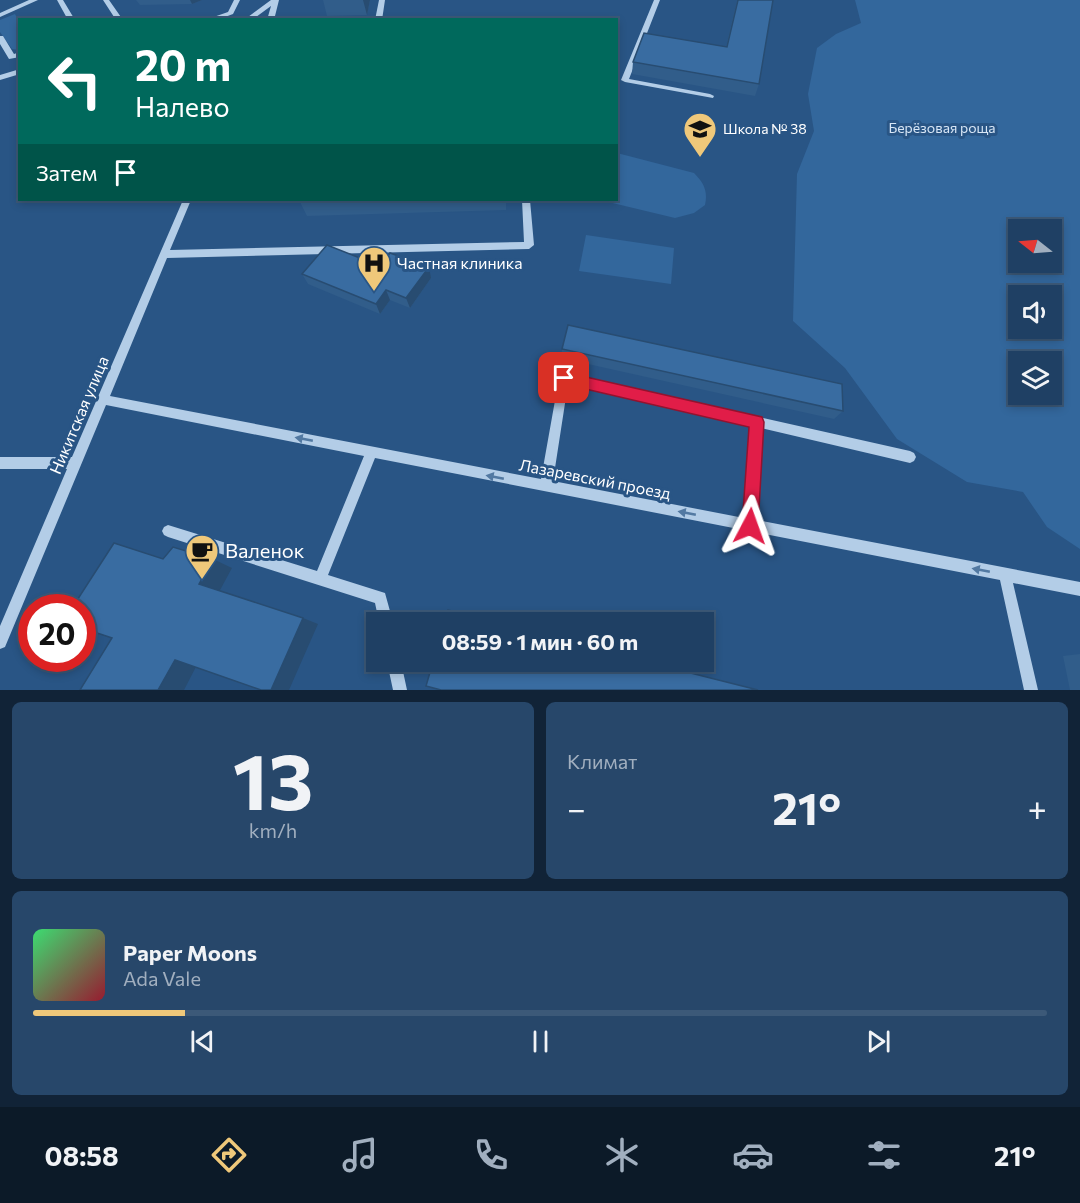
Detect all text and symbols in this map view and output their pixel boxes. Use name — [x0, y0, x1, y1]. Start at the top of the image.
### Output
text: 20 m — [135, 38, 231, 90]
icon: left — [36, 42, 114, 120]
text: Налево — [135, 90, 230, 123]
school or university icon: Школа № 38 — [682, 111, 718, 158]
park label: Берёзовая роща — [888, 119, 996, 136]
place label: Школа № 38 — [723, 120, 807, 137]
icon: arrive — [109, 156, 142, 189]
text: Затем — [36, 159, 97, 186]
north arrow — [1008, 219, 1062, 273]
map controls — [1008, 219, 1062, 405]
hospital icon: Частная клиника — [356, 245, 392, 292]
place label: Частная клиника — [397, 253, 523, 272]
button: sound — [1008, 285, 1062, 339]
button: layers — [1008, 351, 1062, 405]
pin — [538, 352, 589, 403]
street label: Никитская улица — [45, 353, 112, 477]
icon: arrive — [547, 361, 580, 394]
one-way arrow — [294, 434, 313, 444]
street label: Лазаревский проезд — [518, 454, 673, 503]
one-way arrow — [485, 472, 504, 481]
position arrow — [718, 494, 782, 558]
one-way arrow — [677, 508, 696, 517]
cafe icon: Валенок — [184, 533, 220, 580]
place label: Валенок — [225, 538, 305, 562]
one-way arrow — [972, 565, 991, 574]
speed limit sign: 20 — [18, 594, 96, 672]
text: 08:59 · 1 мин · 60 m — [442, 628, 638, 655]
text: 13 — [233, 731, 313, 826]
text: Климат — [567, 749, 637, 773]
text: 21° — [772, 779, 841, 834]
text: − — [567, 787, 586, 828]
text: + — [1028, 787, 1047, 828]
text: km/h — [249, 818, 297, 842]
text: Paper Moons — [123, 939, 257, 966]
text: Ada Vale — [123, 966, 201, 990]
icon: previous — [186, 1025, 219, 1058]
icon: pause — [524, 1025, 557, 1058]
icon: next — [862, 1025, 895, 1058]
icon: directions — [208, 1134, 250, 1176]
icon: music — [339, 1134, 381, 1176]
icon: phone — [470, 1134, 512, 1176]
icon: climate — [601, 1134, 643, 1176]
icon: car — [732, 1134, 774, 1176]
icon: filters — [863, 1134, 905, 1176]
text: 08:58 — [45, 1139, 119, 1172]
text: 21° — [994, 1139, 1035, 1172]

